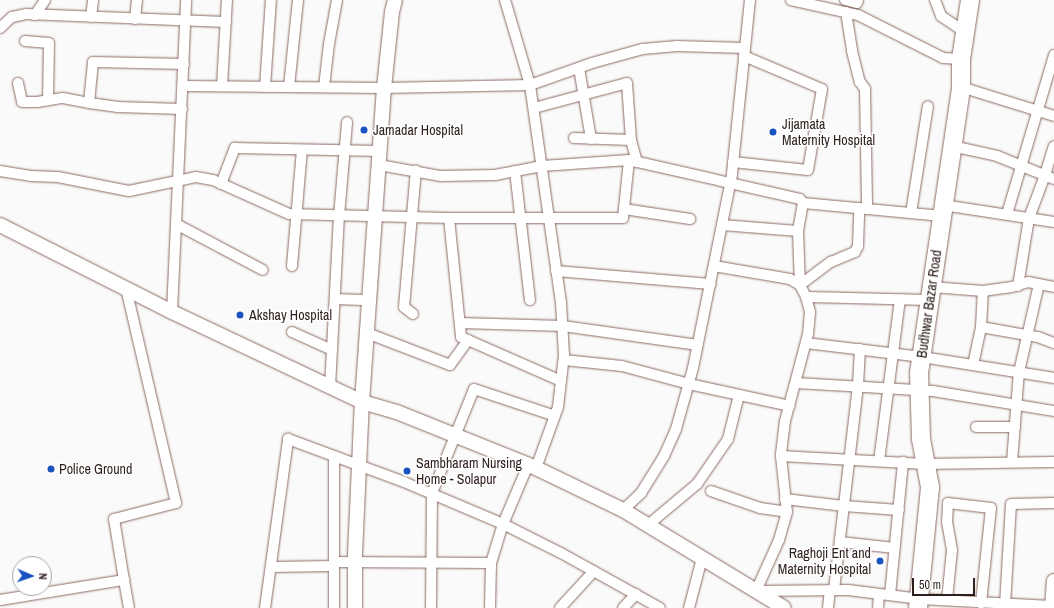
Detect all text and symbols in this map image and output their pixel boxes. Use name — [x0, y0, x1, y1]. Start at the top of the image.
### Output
place label: Jijamata Maternity Hospital — [782, 116, 875, 148]
place label: Jamadar Hospital — [373, 122, 463, 138]
marker: Jamadar Hospital — [358, 124, 370, 136]
marker: Jijamata Maternity Hospital — [767, 126, 779, 138]
street label: Budhwar Bazar Road — [913, 249, 945, 359]
place label: Akshay Hospital — [249, 307, 332, 323]
marker: Akshay Hospital — [234, 309, 246, 321]
place label: Sambharam Nursing Home - Solapur — [416, 455, 522, 488]
place label: Police Ground — [59, 461, 132, 477]
marker: Police Ground — [46, 464, 56, 474]
marker: Sambharam Nursing Home - Solapur — [401, 465, 413, 477]
place label: Raghoji Ent and Maternity Hospital — [778, 545, 871, 578]
marker: Raghoji Ent and Maternity Hospital — [874, 555, 886, 567]
north arrow — [12, 556, 52, 596]
scale bar — [914, 570, 977, 596]
text: N — [36, 573, 50, 580]
text: 50 m — [919, 577, 941, 593]

